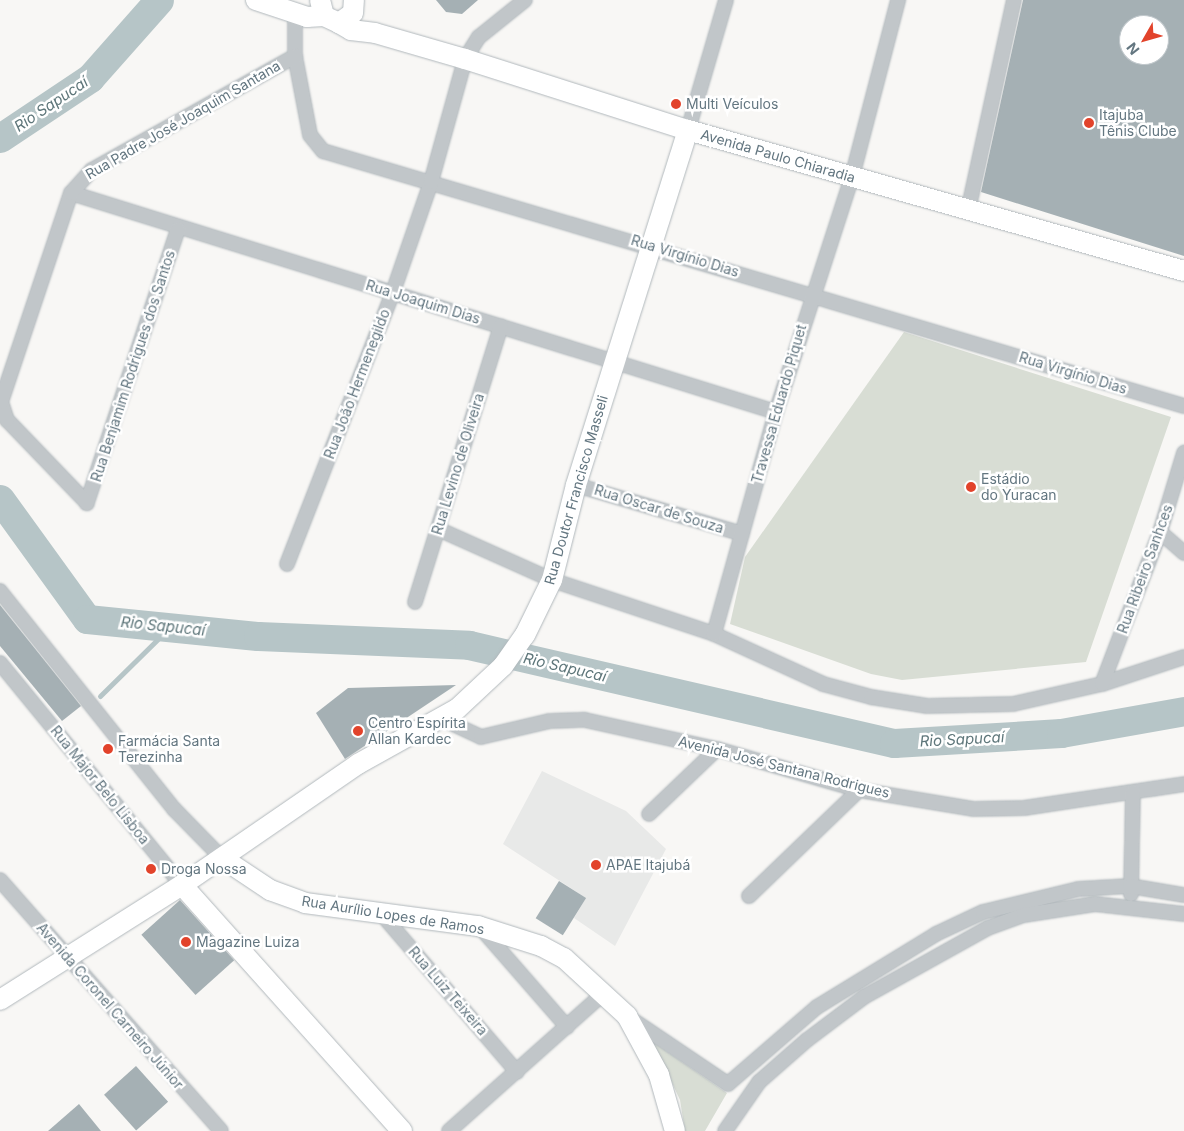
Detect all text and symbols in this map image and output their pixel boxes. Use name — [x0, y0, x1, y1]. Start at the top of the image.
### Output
north arrow — [1119, 15, 1169, 65]
text: N — [1123, 39, 1143, 58]
street label: Rua Padre José Joaquim Santana — [83, 57, 283, 183]
water label: Rio Sapucaí — [11, 73, 91, 135]
place label: Multi Veículos — [686, 96, 778, 112]
marker: Multi Veículos — [670, 98, 682, 110]
place label: Itajuba Tênis Clube — [1099, 107, 1177, 140]
marker: Itajuba Tênis Clube — [1083, 117, 1095, 129]
street label: Avenida Paulo Chiaradia — [699, 126, 857, 186]
street label: Rua Virgínio Dias — [629, 232, 741, 280]
street label: Rua Benjamim Rodrigues dos Santos — [88, 248, 178, 484]
street label: Rua Joaquim Dias — [364, 277, 482, 327]
street label: Rua João Hermenegildo — [321, 307, 393, 461]
street label: Travessa Eduardo Piquet — [748, 323, 810, 485]
street label: Rua Virgínio Dias — [1017, 349, 1129, 397]
street label: Rua Levino de Oliveira — [428, 391, 488, 537]
street label: Rua Doutor Francisco Masseli — [541, 393, 611, 587]
place label: Estádio do Yuracan — [981, 471, 1057, 504]
street label: Rua Oscar de Souza — [592, 481, 726, 537]
marker: Estádio do Yuracan — [965, 481, 977, 493]
street label: Rua Ribeiro Sanhces — [1114, 502, 1176, 636]
water label: Rio Sapucaí — [120, 613, 206, 639]
water label: Rio Sapucaí — [522, 649, 608, 685]
place label: Centro Espírita Allan Kardec — [368, 715, 466, 748]
street label: Rua Major Belo Lisboa — [47, 722, 153, 848]
marker: Centro Espírita Allan Kardec — [352, 725, 364, 737]
water label: Rio Sapucaí — [919, 728, 1005, 750]
place label: Farmácia Santa Terezinha — [118, 733, 220, 766]
street label: Avenida José Santana Rodrigues — [677, 733, 891, 801]
marker: Farmácia Santa Terezinha — [102, 743, 114, 755]
place label: APAE Itajubá — [606, 857, 690, 873]
marker: APAE Itajubá — [590, 859, 602, 871]
place label: Droga Nossa — [161, 861, 247, 877]
marker: Droga Nossa — [145, 863, 157, 875]
street label: Rua Aurílio Lopes de Ramos — [300, 892, 486, 938]
street label: Avenida Coronel Carneiro Júnior — [33, 919, 187, 1093]
place label: Magazine Luiza — [196, 934, 300, 950]
marker: Magazine Luiza — [180, 936, 192, 948]
street label: Rua Luiz Teixeira — [405, 943, 491, 1039]

